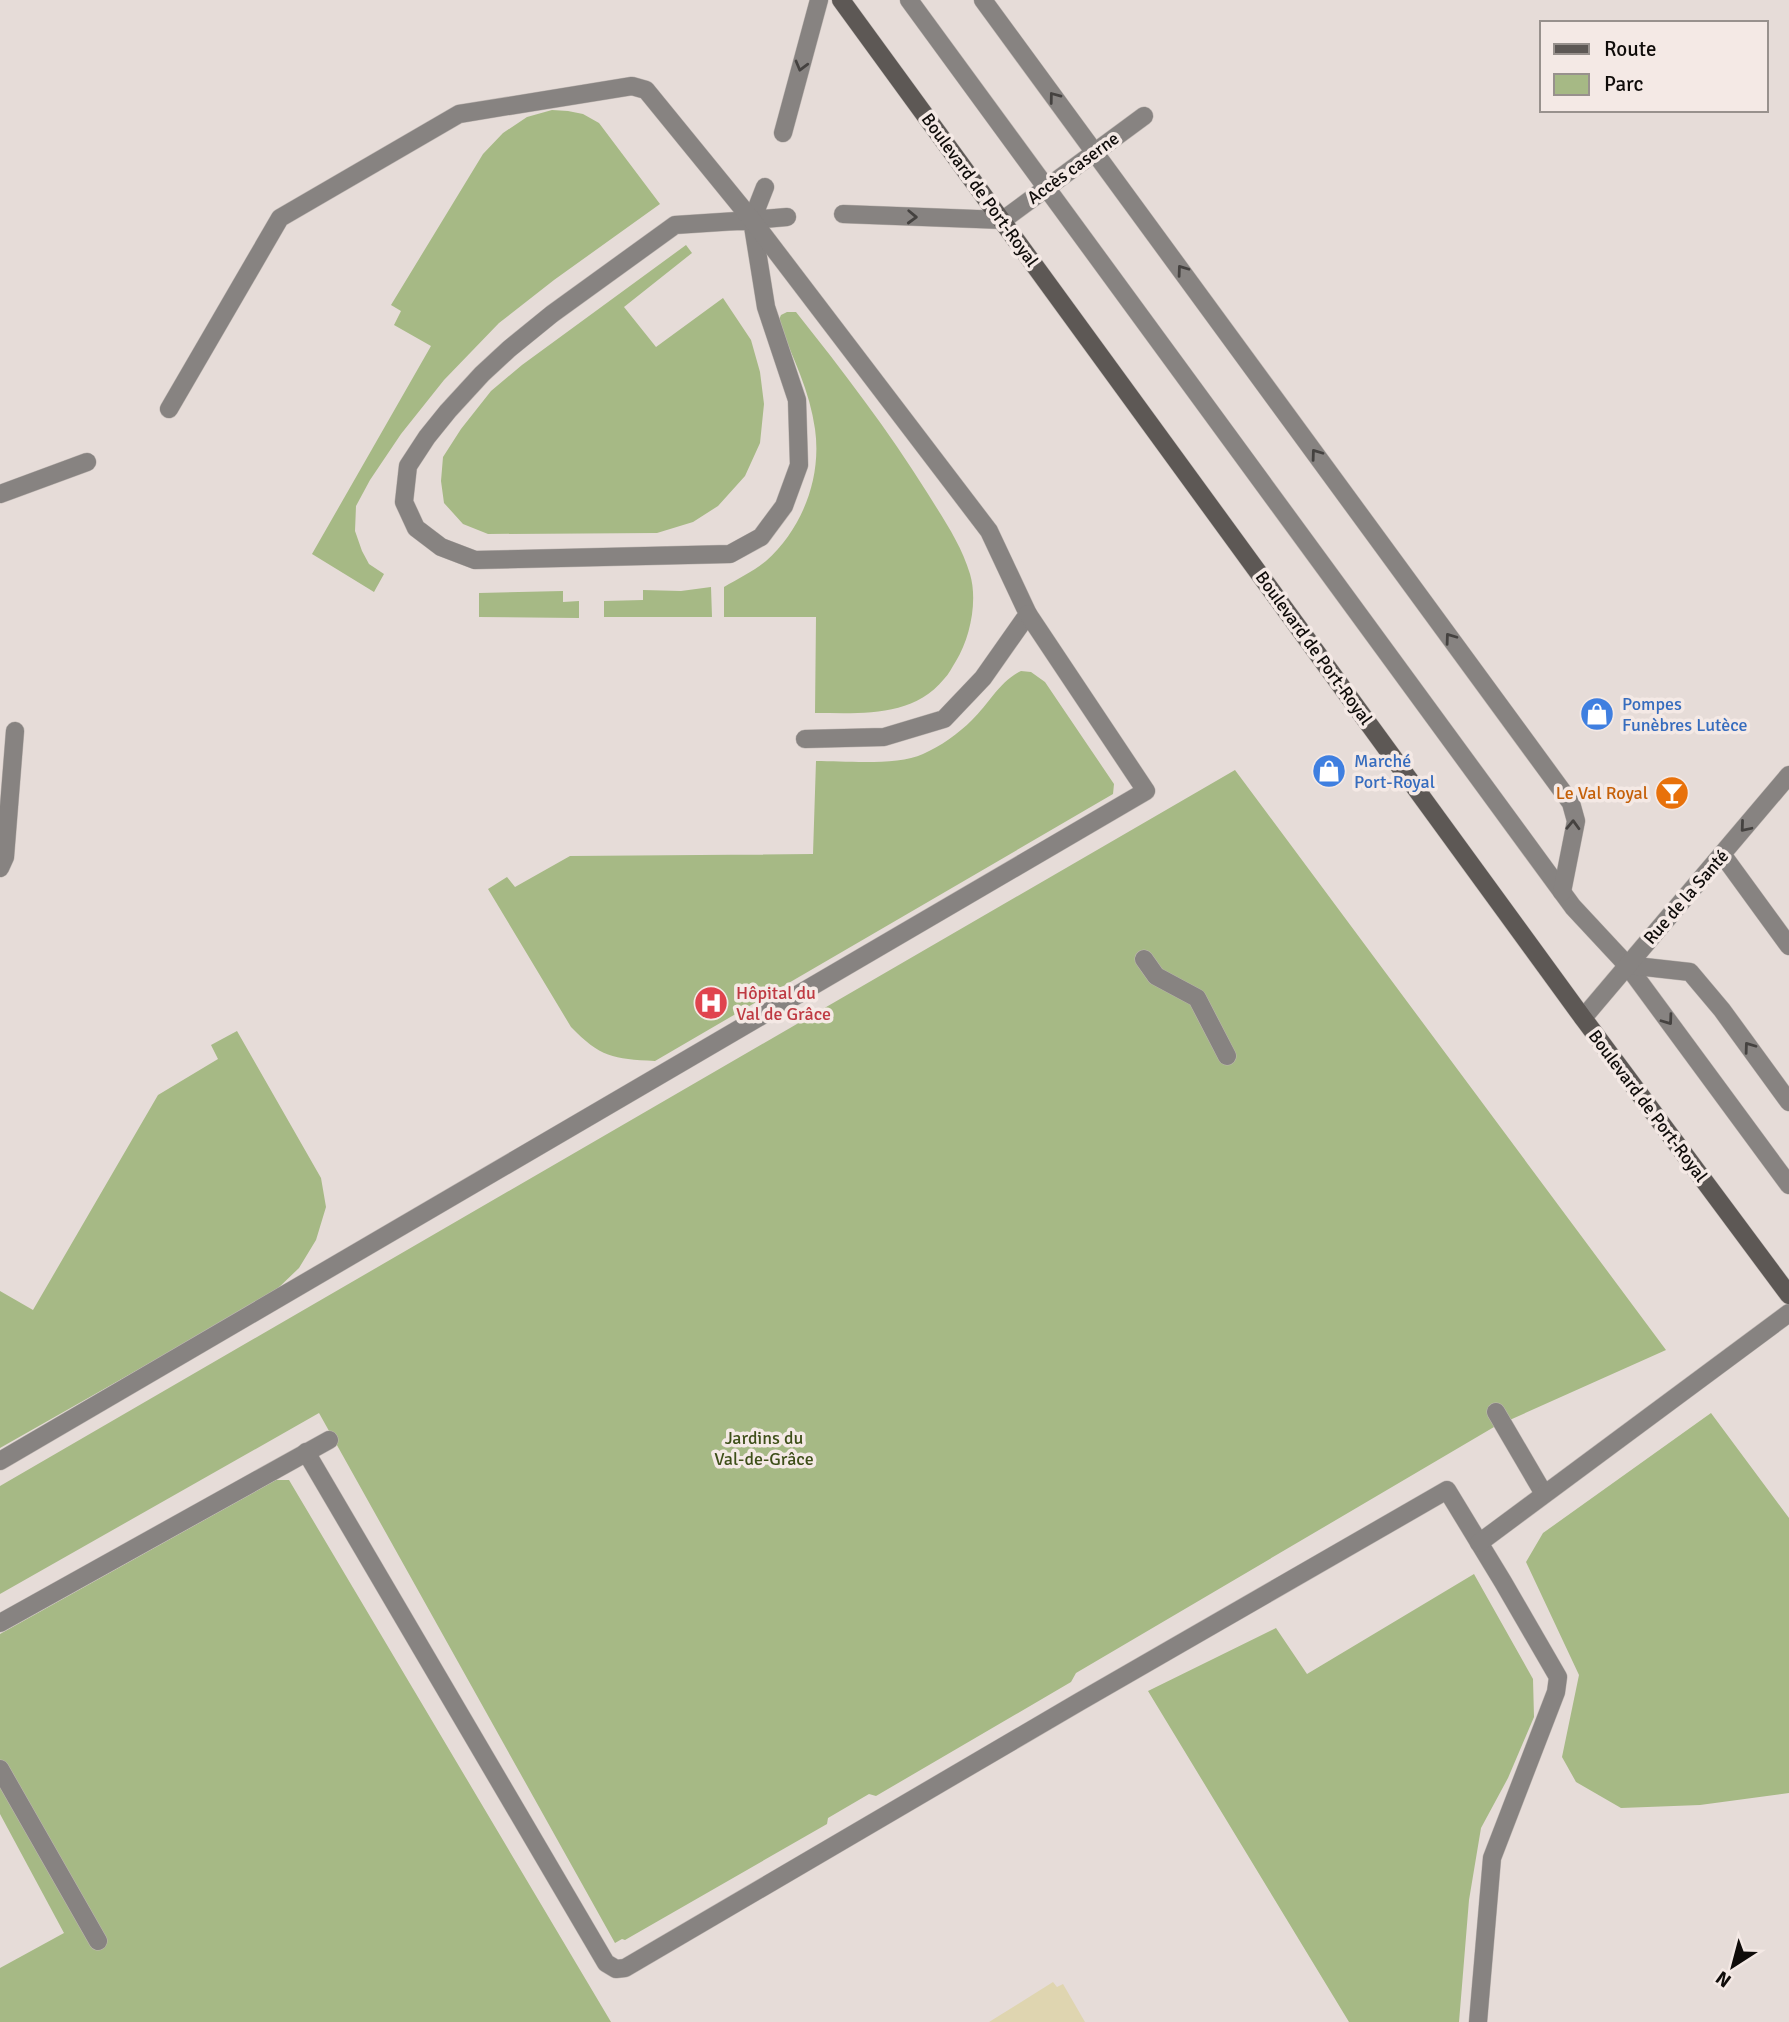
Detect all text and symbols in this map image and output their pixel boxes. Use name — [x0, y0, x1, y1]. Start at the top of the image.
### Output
legend — [1540, 21, 1768, 112]
text: Route — [1604, 36, 1656, 62]
one-way arrow — [795, 60, 809, 72]
text: Parc — [1604, 71, 1643, 97]
one-way arrow — [1050, 92, 1063, 104]
street label: Boulevard de Port-Royal — [917, 109, 1043, 271]
street label: Accès caserne — [1023, 127, 1123, 209]
one-way arrow — [906, 209, 917, 224]
one-way arrow — [1178, 265, 1190, 278]
one-way arrow — [1312, 449, 1324, 462]
street label: Boulevard de Port-Royal — [1251, 567, 1377, 729]
one-way arrow — [1446, 633, 1458, 645]
place label: Pompes Funèbres Lutèce — [1622, 693, 1748, 736]
shop icon: Pompes Funèbres Lutèce — [1578, 695, 1616, 733]
place label: Marché Port-Royal — [1354, 750, 1435, 793]
shop icon: Marché Port-Royal — [1310, 752, 1348, 790]
bar icon: Le Val Royal — [1653, 774, 1691, 812]
place label: Le Val Royal — [1556, 782, 1648, 804]
one-way arrow — [1566, 819, 1581, 830]
one-way arrow — [1741, 819, 1753, 832]
street label: Rue de la Santé — [1639, 845, 1733, 949]
place label: Hôpital du Val de Grâce — [736, 982, 831, 1025]
hospital icon: Hôpital du Val de Grâce — [692, 984, 730, 1022]
one-way arrow — [1659, 1012, 1672, 1025]
street label: Boulevard de Port-Royal — [1584, 1026, 1712, 1186]
one-way arrow — [1744, 1042, 1757, 1055]
park label: Jardins du Val-de-Grâce — [714, 1427, 814, 1470]
north arrow — [1698, 1931, 1768, 2001]
text: N — [1711, 1965, 1736, 1993]

